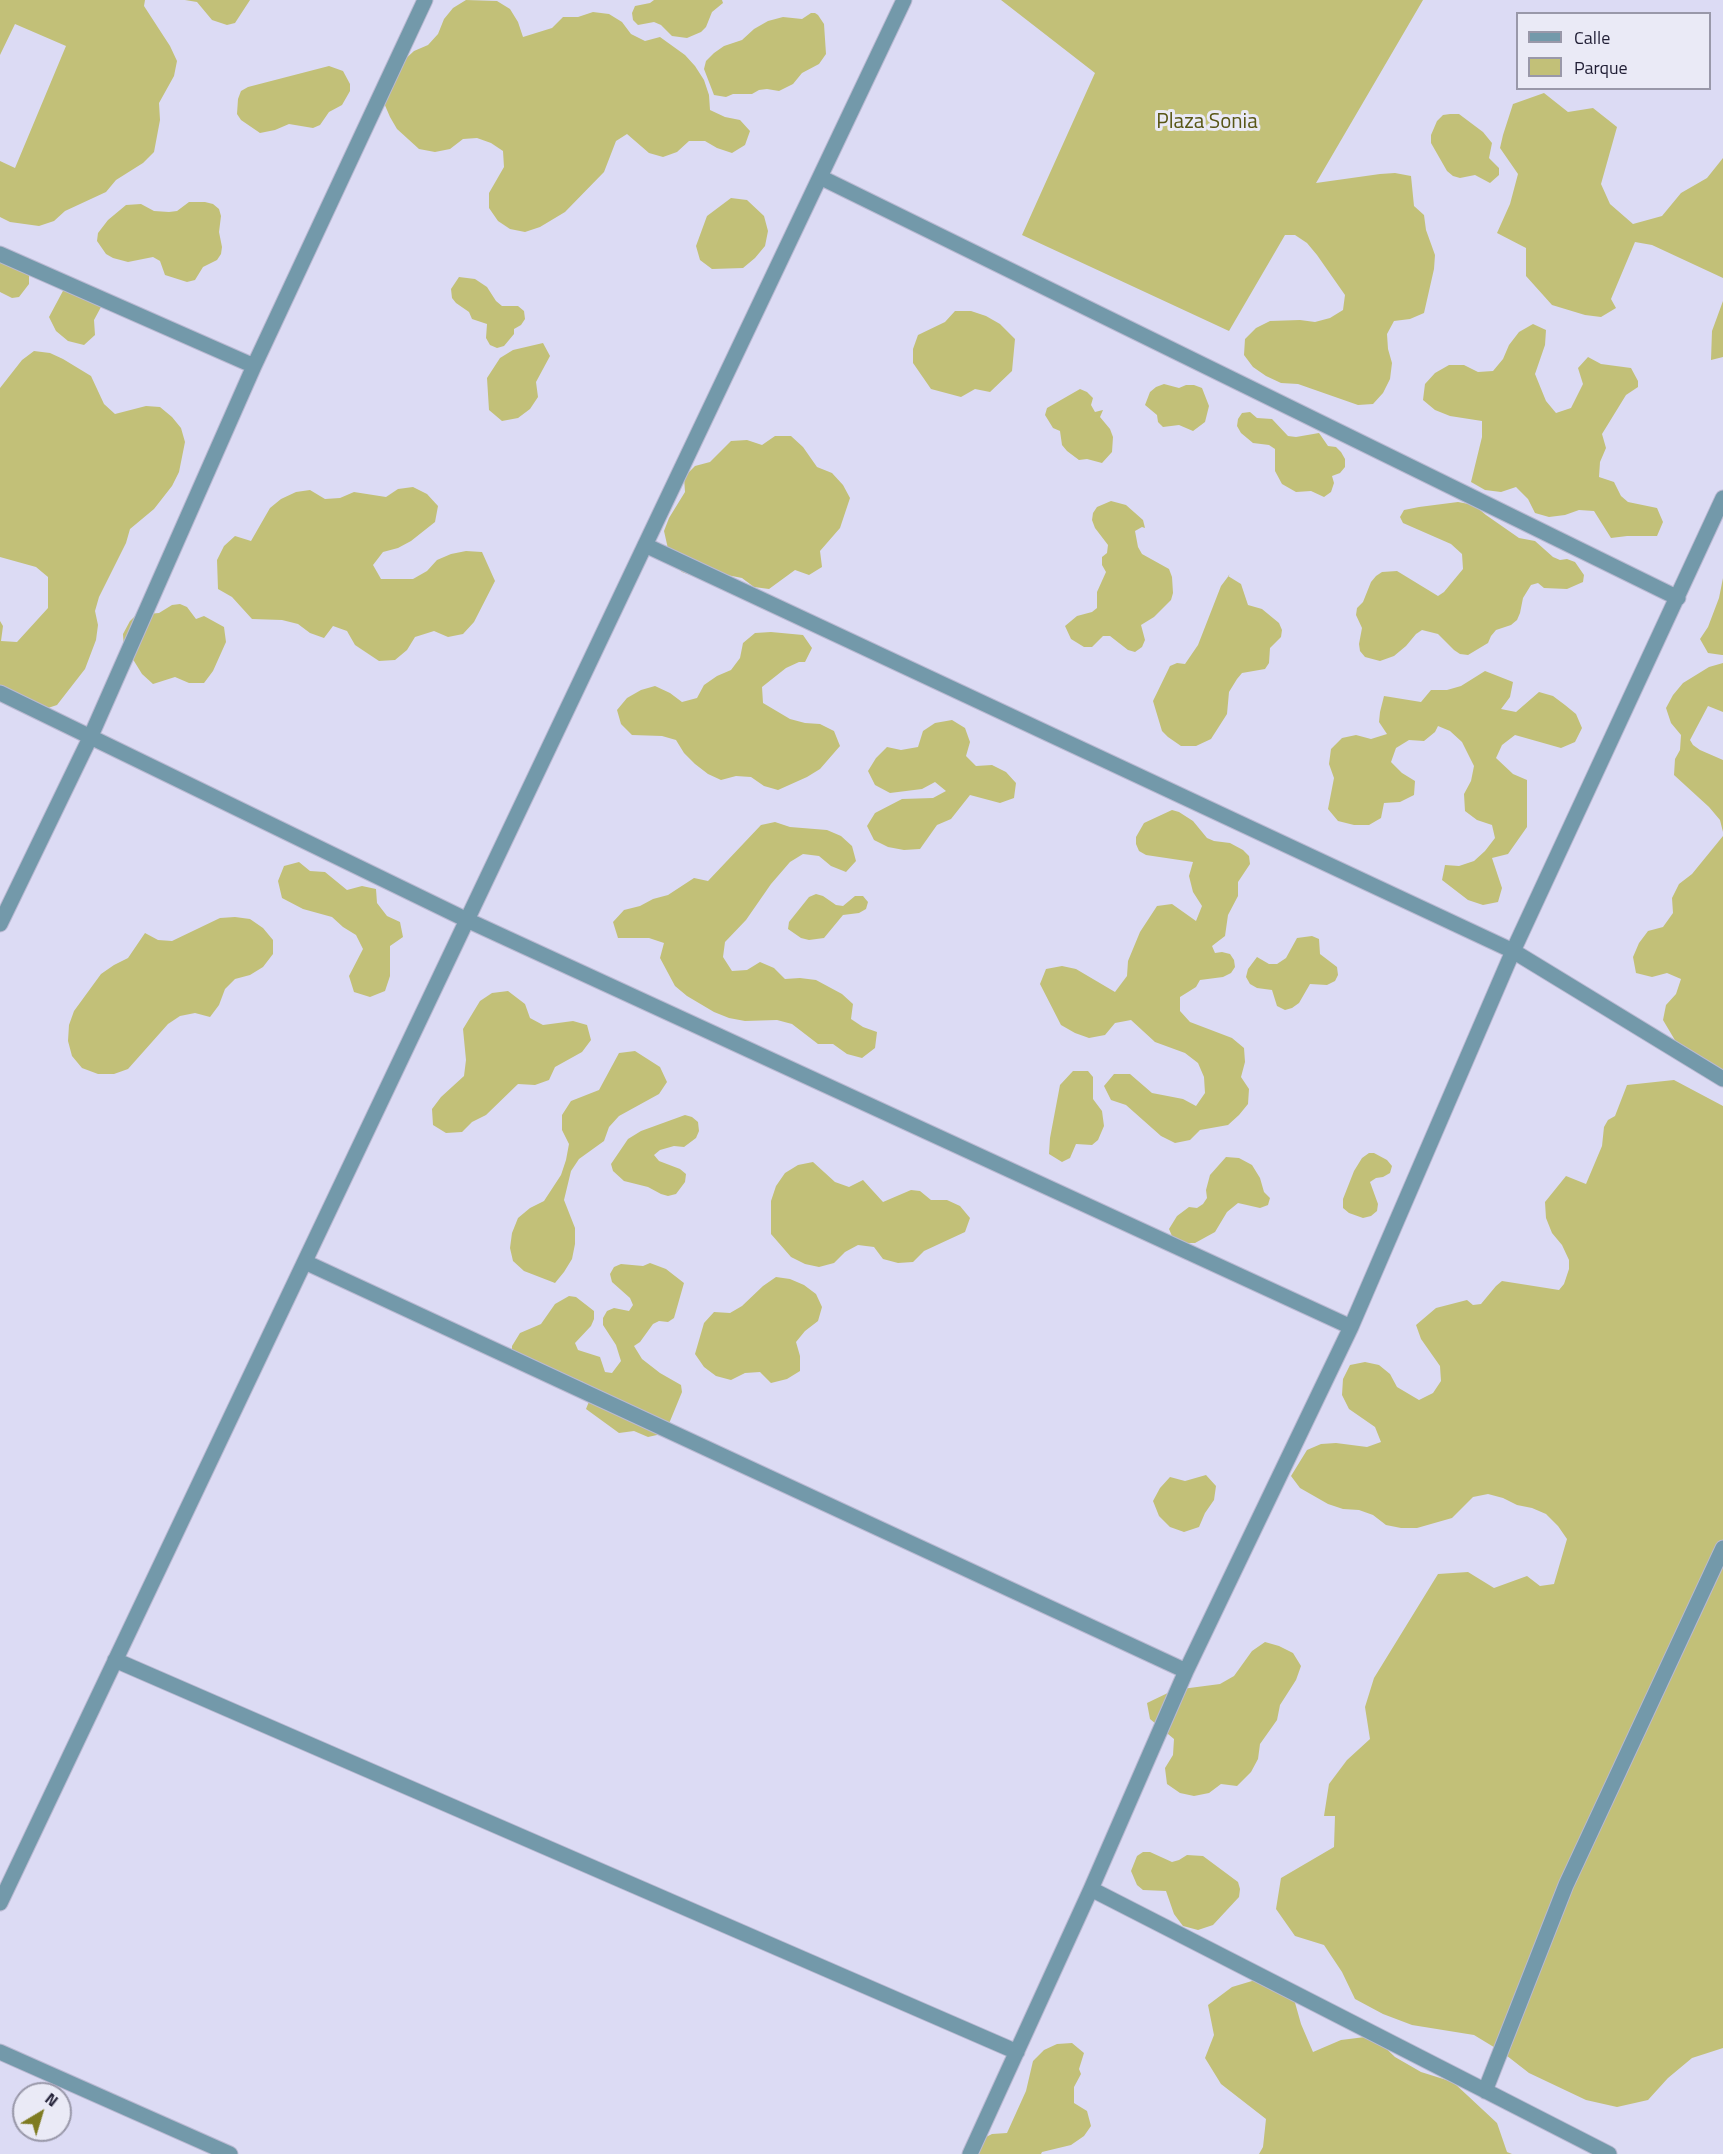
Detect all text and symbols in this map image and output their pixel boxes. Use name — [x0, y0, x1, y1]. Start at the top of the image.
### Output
legend — [1516, 12, 1711, 90]
text: Calle — [1574, 24, 1610, 51]
text: Parque — [1574, 54, 1628, 81]
park label: Plaza Sonia — [1156, 110, 1258, 136]
north arrow — [12, 2082, 72, 2142]
text: N — [40, 2087, 64, 2112]

